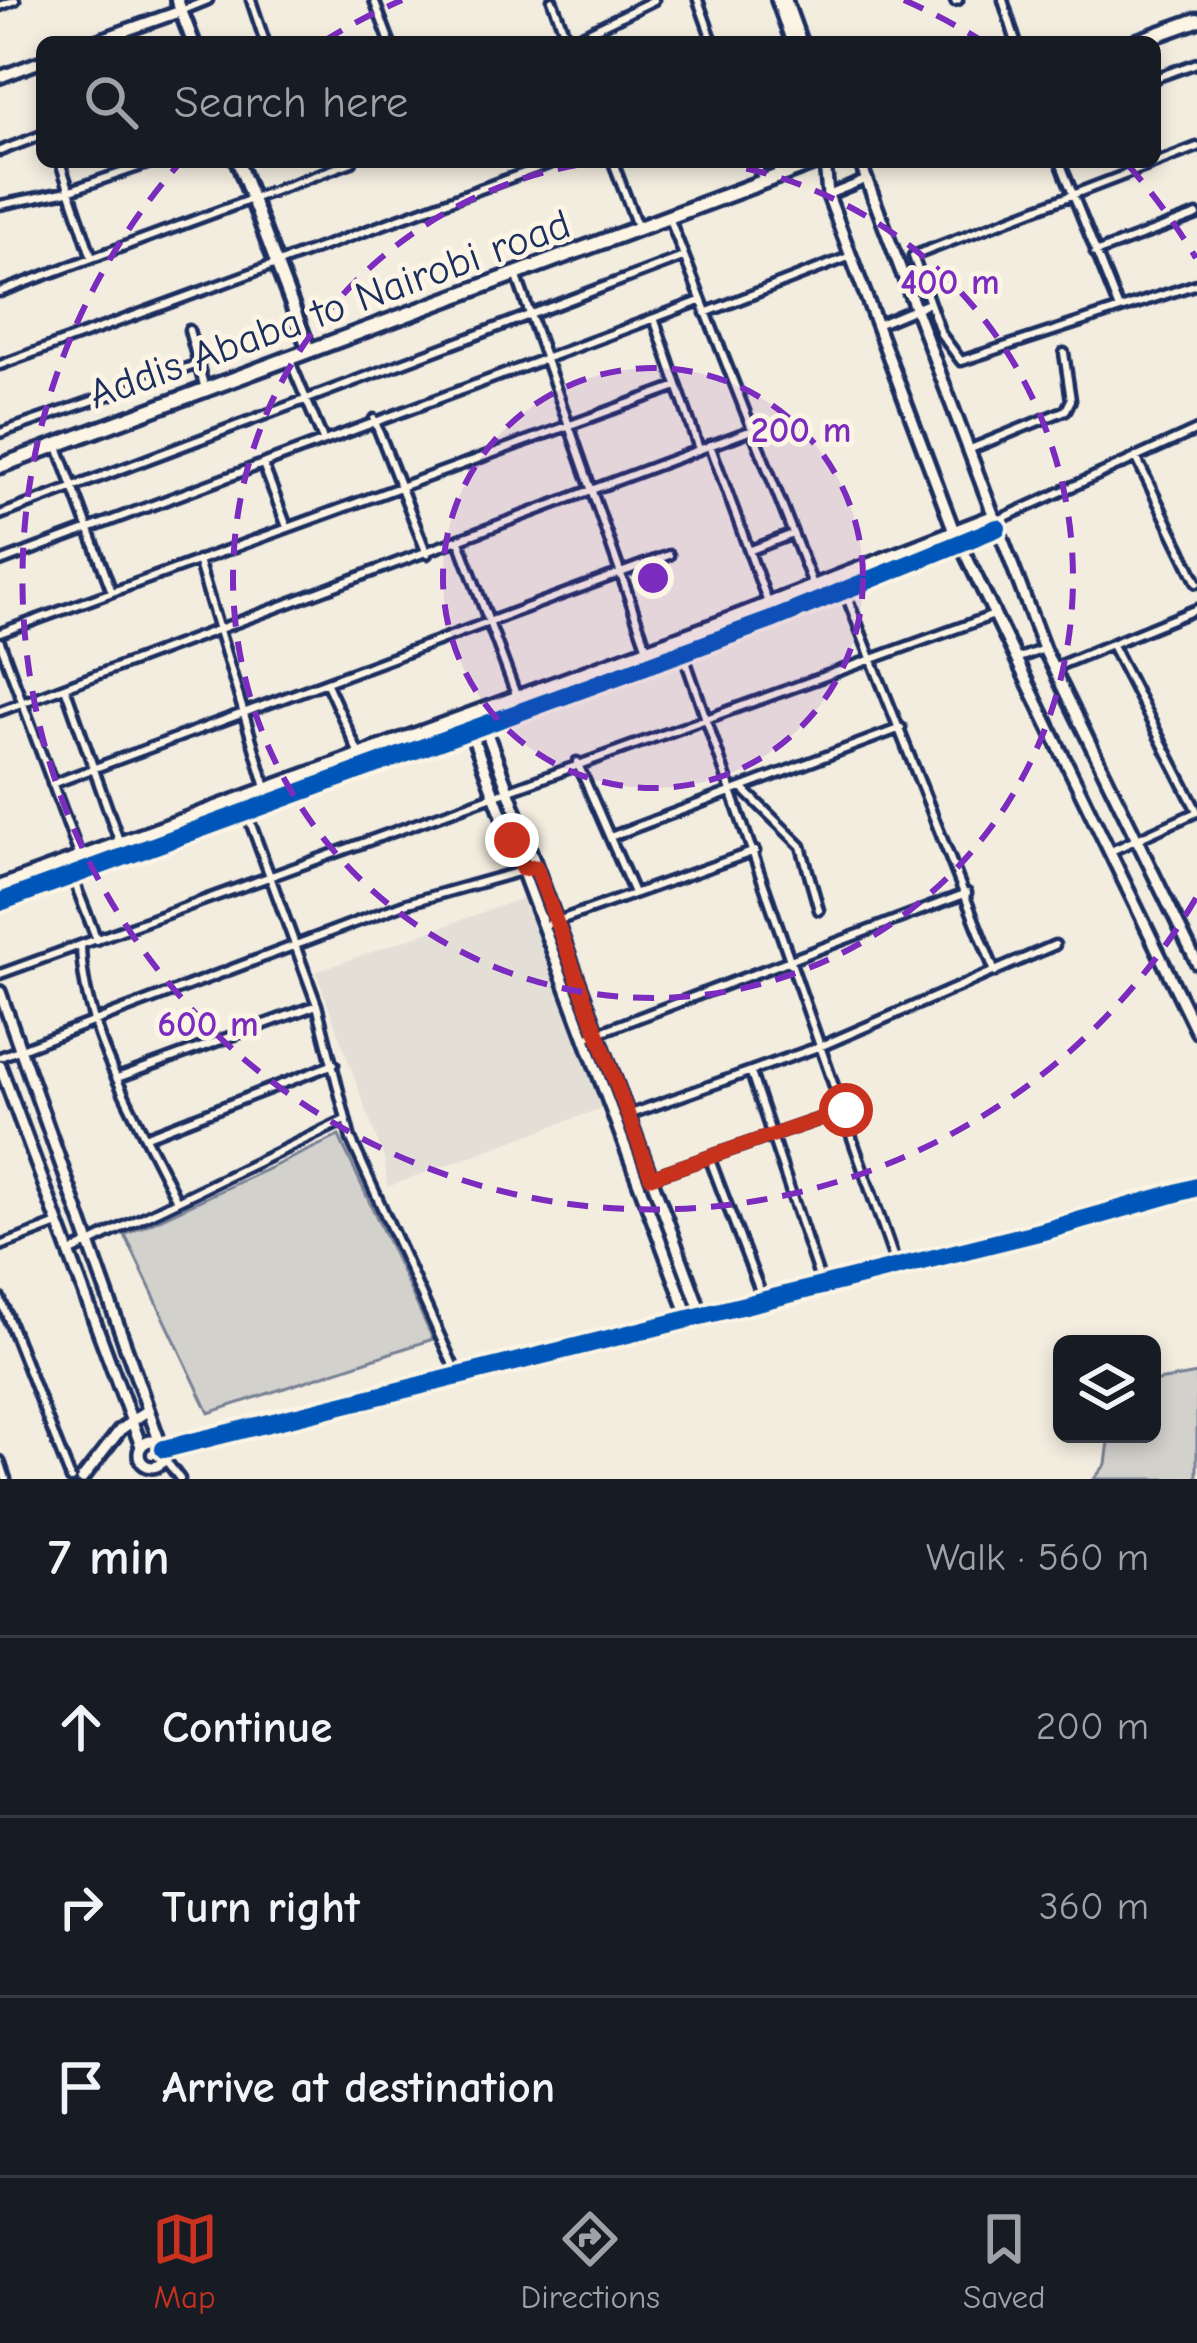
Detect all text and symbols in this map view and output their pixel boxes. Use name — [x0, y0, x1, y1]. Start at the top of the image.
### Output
search box — [36, 36, 1161, 168]
icon: search — [78, 69, 144, 135]
text: Search here — [174, 76, 408, 128]
street label: Addis Ababa to Nairobi road — [82, 199, 577, 419]
text: 400 m — [900, 262, 1000, 303]
text: 200 m — [751, 410, 851, 451]
centre of rings — [632, 557, 674, 599]
route end — [485, 813, 539, 867]
text: 600 m — [157, 1004, 259, 1045]
route start — [819, 1083, 873, 1137]
map controls — [1053, 1335, 1161, 1443]
button: layers — [1053, 1335, 1161, 1443]
text: 7 min — [48, 1528, 170, 1587]
text: Walk · 560 m — [926, 1535, 1149, 1580]
icon: ahead — [48, 1694, 114, 1760]
text: Continue — [162, 1701, 332, 1753]
text: 200 m — [1036, 1704, 1149, 1749]
icon: right — [48, 1874, 114, 1940]
text: Turn right — [162, 1881, 360, 1933]
text: 360 m — [1039, 1884, 1149, 1929]
icon: arrive — [48, 2054, 114, 2120]
text: Arrive at destination — [162, 2061, 555, 2113]
tab: Map — [152, 2206, 218, 2316]
tab: Directions — [521, 2206, 660, 2316]
tab: Saved — [963, 2206, 1045, 2316]

